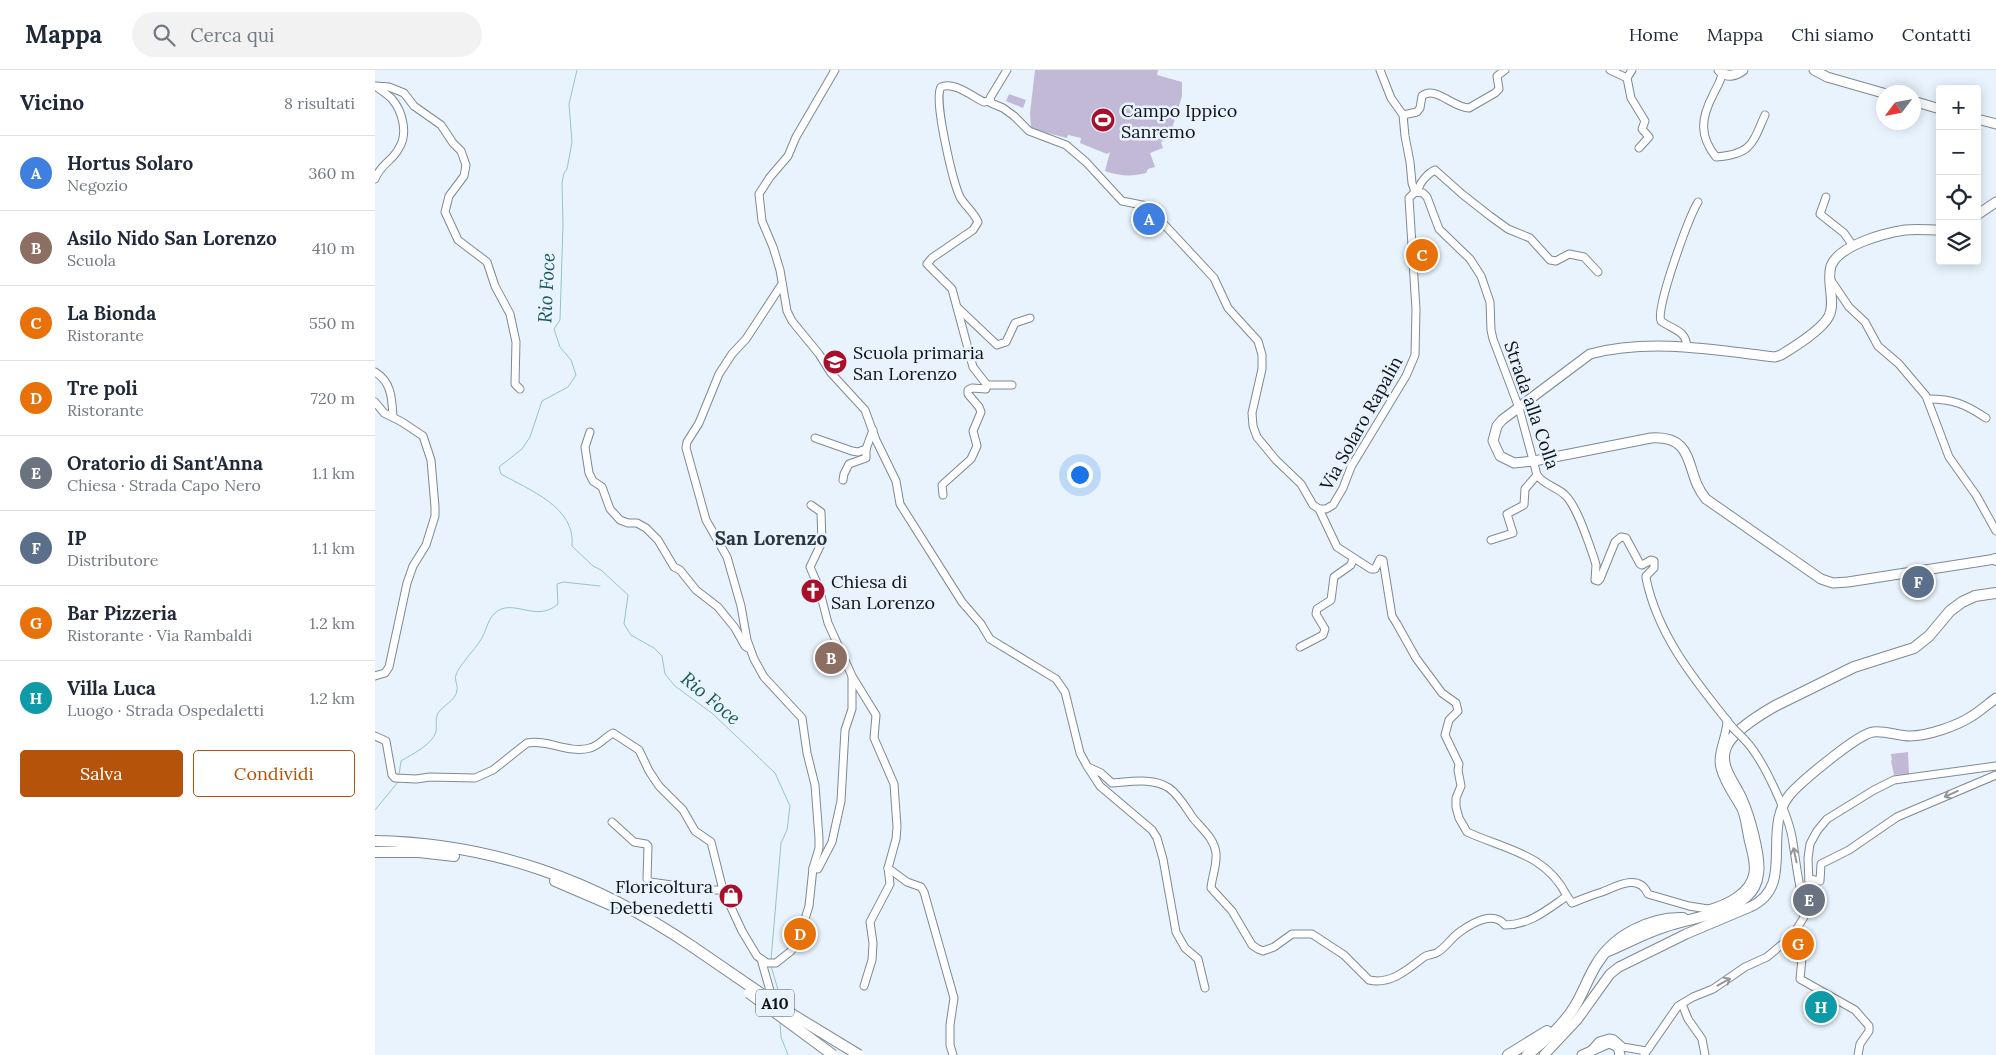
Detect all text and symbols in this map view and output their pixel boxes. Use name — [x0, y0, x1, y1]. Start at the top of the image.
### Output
search box — [132, 12, 482, 57]
text: Mappa — [25, 19, 102, 50]
icon: search — [150, 21, 178, 49]
text: Cerca qui — [190, 23, 274, 47]
text: Home — [1629, 23, 1679, 46]
text: Mappa — [1707, 23, 1763, 46]
text: Chi siamo — [1791, 23, 1874, 46]
text: Contatti — [1902, 23, 1971, 46]
north arrow — [1876, 85, 1921, 130]
map controls — [1936, 85, 1981, 265]
button: + — [1936, 85, 1981, 130]
text: Vicino — [20, 89, 84, 116]
text: 8 risultati — [284, 93, 355, 113]
place label: Campo Ippico Sanremo — [1121, 99, 1237, 143]
sports icon: Campo Ippico Sanremo — [1090, 107, 1116, 133]
button: − — [1936, 130, 1981, 175]
text: Hortus Solaro — [67, 151, 193, 175]
text: A — [31, 163, 41, 183]
text: 360 m — [308, 163, 355, 183]
text: Negozio — [67, 175, 128, 195]
button: locate — [1936, 175, 1981, 220]
pin: A — [1133, 200, 1165, 238]
button: layers — [1936, 220, 1981, 265]
text: Asilo Nido San Lorenzo — [67, 226, 277, 250]
pin: C — [1406, 236, 1438, 274]
text: B — [31, 238, 41, 258]
text: 410 m — [312, 238, 355, 258]
text: Scuola — [67, 250, 116, 270]
water label: Rio Foce — [532, 252, 560, 324]
text: La Bionda — [67, 301, 156, 325]
text: C — [30, 313, 42, 333]
text: 550 m — [309, 313, 355, 333]
text: Ristorante — [67, 325, 144, 345]
street label: Strada alla Colla — [1499, 338, 1565, 472]
place label: Scuola primaria San Lorenzo — [853, 341, 984, 385]
school or university icon: Scuola primaria San Lorenzo — [822, 349, 848, 375]
street label: Via Solaro Rapalin — [1314, 352, 1407, 495]
text: Tre poli — [67, 376, 138, 400]
text: D — [30, 388, 42, 408]
text: 720 m — [311, 388, 355, 408]
text: Ristorante — [67, 400, 144, 420]
text: Oratorio di Sant'Anna — [67, 451, 263, 475]
your location — [1067, 462, 1093, 488]
text: E — [31, 463, 41, 483]
text: 1.1 km — [312, 463, 355, 483]
text: Chiesa · Strada Capo Nero — [67, 475, 261, 495]
text: IP — [67, 526, 87, 550]
district label: San Lorenzo — [715, 526, 827, 550]
text: F — [31, 538, 41, 558]
text: 1.1 km — [312, 538, 355, 558]
text: Distributore — [67, 550, 158, 570]
pin: F — [1902, 563, 1934, 601]
place label: Chiesa di San Lorenzo — [831, 570, 935, 614]
church icon: Chiesa di San Lorenzo — [800, 578, 826, 604]
text: Bar Pizzeria — [67, 601, 177, 625]
text: G — [30, 613, 42, 633]
text: 1.2 km — [310, 613, 355, 633]
text: Ristorante · Via Rambaldi — [67, 625, 252, 645]
pin: B — [815, 639, 847, 677]
water label: Rio Foce — [676, 666, 746, 730]
text: Villa Luca — [67, 676, 156, 700]
text: H — [30, 688, 42, 708]
text: 1.2 km — [310, 688, 355, 708]
text: Luogo · Strada Ospedaletti — [67, 700, 264, 720]
button: Salva — [20, 750, 183, 797]
button: Condividi — [193, 750, 355, 797]
one-way arrow — [1944, 790, 1959, 800]
one-way arrow — [1790, 848, 1799, 864]
place label: Floricoltura Debenedetti — [609, 875, 713, 919]
pin: E — [1793, 881, 1825, 919]
shop icon: Floricoltura Debenedetti — [718, 883, 744, 909]
pin: D — [784, 915, 816, 953]
pin: G — [1782, 925, 1814, 963]
one-way arrow — [1716, 976, 1731, 986]
pin: H — [1805, 988, 1837, 1026]
road number: A10 — [756, 990, 794, 1016]

